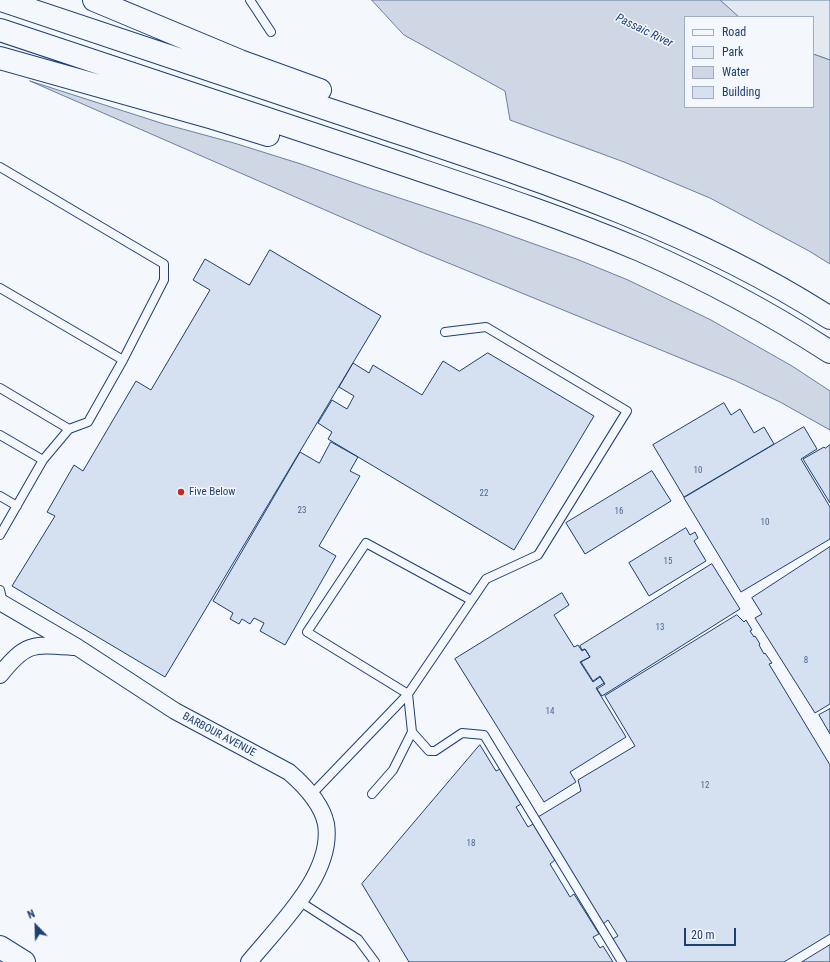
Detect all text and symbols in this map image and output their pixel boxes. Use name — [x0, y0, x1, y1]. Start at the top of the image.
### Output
water label: Passaic River — [613, 11, 675, 51]
legend — [684, 16, 814, 108]
text: Road — [722, 25, 746, 39]
text: Park — [722, 45, 743, 59]
text: Water — [722, 65, 750, 79]
text: Building — [722, 85, 760, 99]
house number: 10 — [694, 466, 702, 476]
place label: Five Below — [189, 485, 235, 499]
marker: Five Below — [176, 487, 186, 497]
house number: 22 — [480, 489, 488, 499]
house number: 23 — [298, 506, 306, 516]
house number: 16 — [615, 507, 623, 517]
house number: 10 — [761, 518, 769, 528]
house number: 15 — [664, 557, 672, 567]
house number: 13 — [656, 623, 664, 633]
house number: 8 — [804, 656, 808, 666]
house number: 14 — [546, 707, 554, 717]
street label: BARBOUR AVENUE — [180, 710, 258, 760]
house number: 12 — [701, 781, 709, 791]
house number: 18 — [467, 839, 475, 849]
north arrow — [16, 906, 56, 946]
text: N — [25, 907, 37, 922]
scale bar — [686, 920, 738, 946]
text: 20 m — [691, 928, 715, 942]

